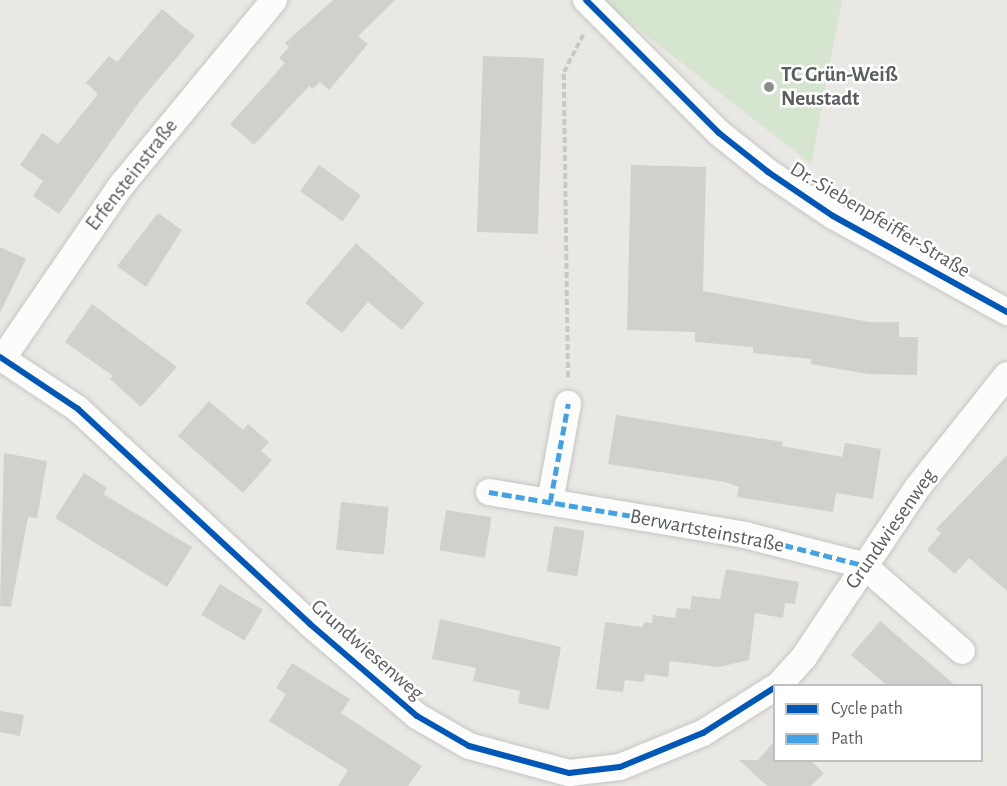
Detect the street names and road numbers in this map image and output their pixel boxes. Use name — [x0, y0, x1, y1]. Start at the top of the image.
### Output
street label: Erfensteinstraße — [81, 114, 183, 236]
street label: Dr.-Siebenpfeiffer-Straße — [785, 156, 975, 284]
street label: Grundwiesenweg — [840, 464, 942, 594]
street label: Berwartsteinstraße — [628, 504, 786, 558]
street label: Grundwiesenweg — [305, 594, 429, 706]

